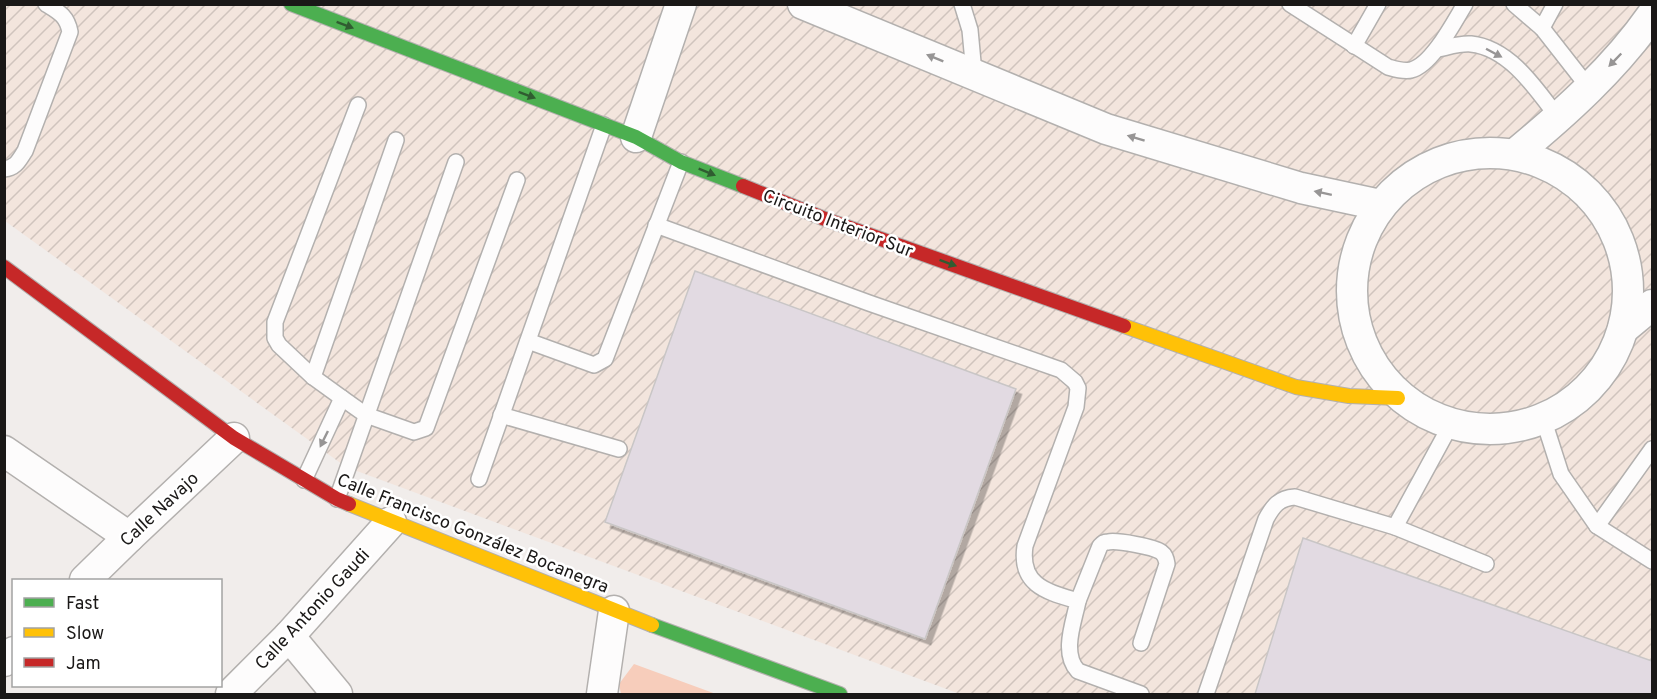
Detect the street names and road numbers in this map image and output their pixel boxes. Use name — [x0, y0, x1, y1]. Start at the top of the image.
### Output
street label: Circuito Interior Sur — [759, 185, 916, 264]
street label: Calle Navajo — [116, 468, 204, 552]
street label: Calle Francisco González Bocanegra — [333, 469, 612, 600]
street label: Calle Antonio Gaudi — [251, 544, 375, 676]

